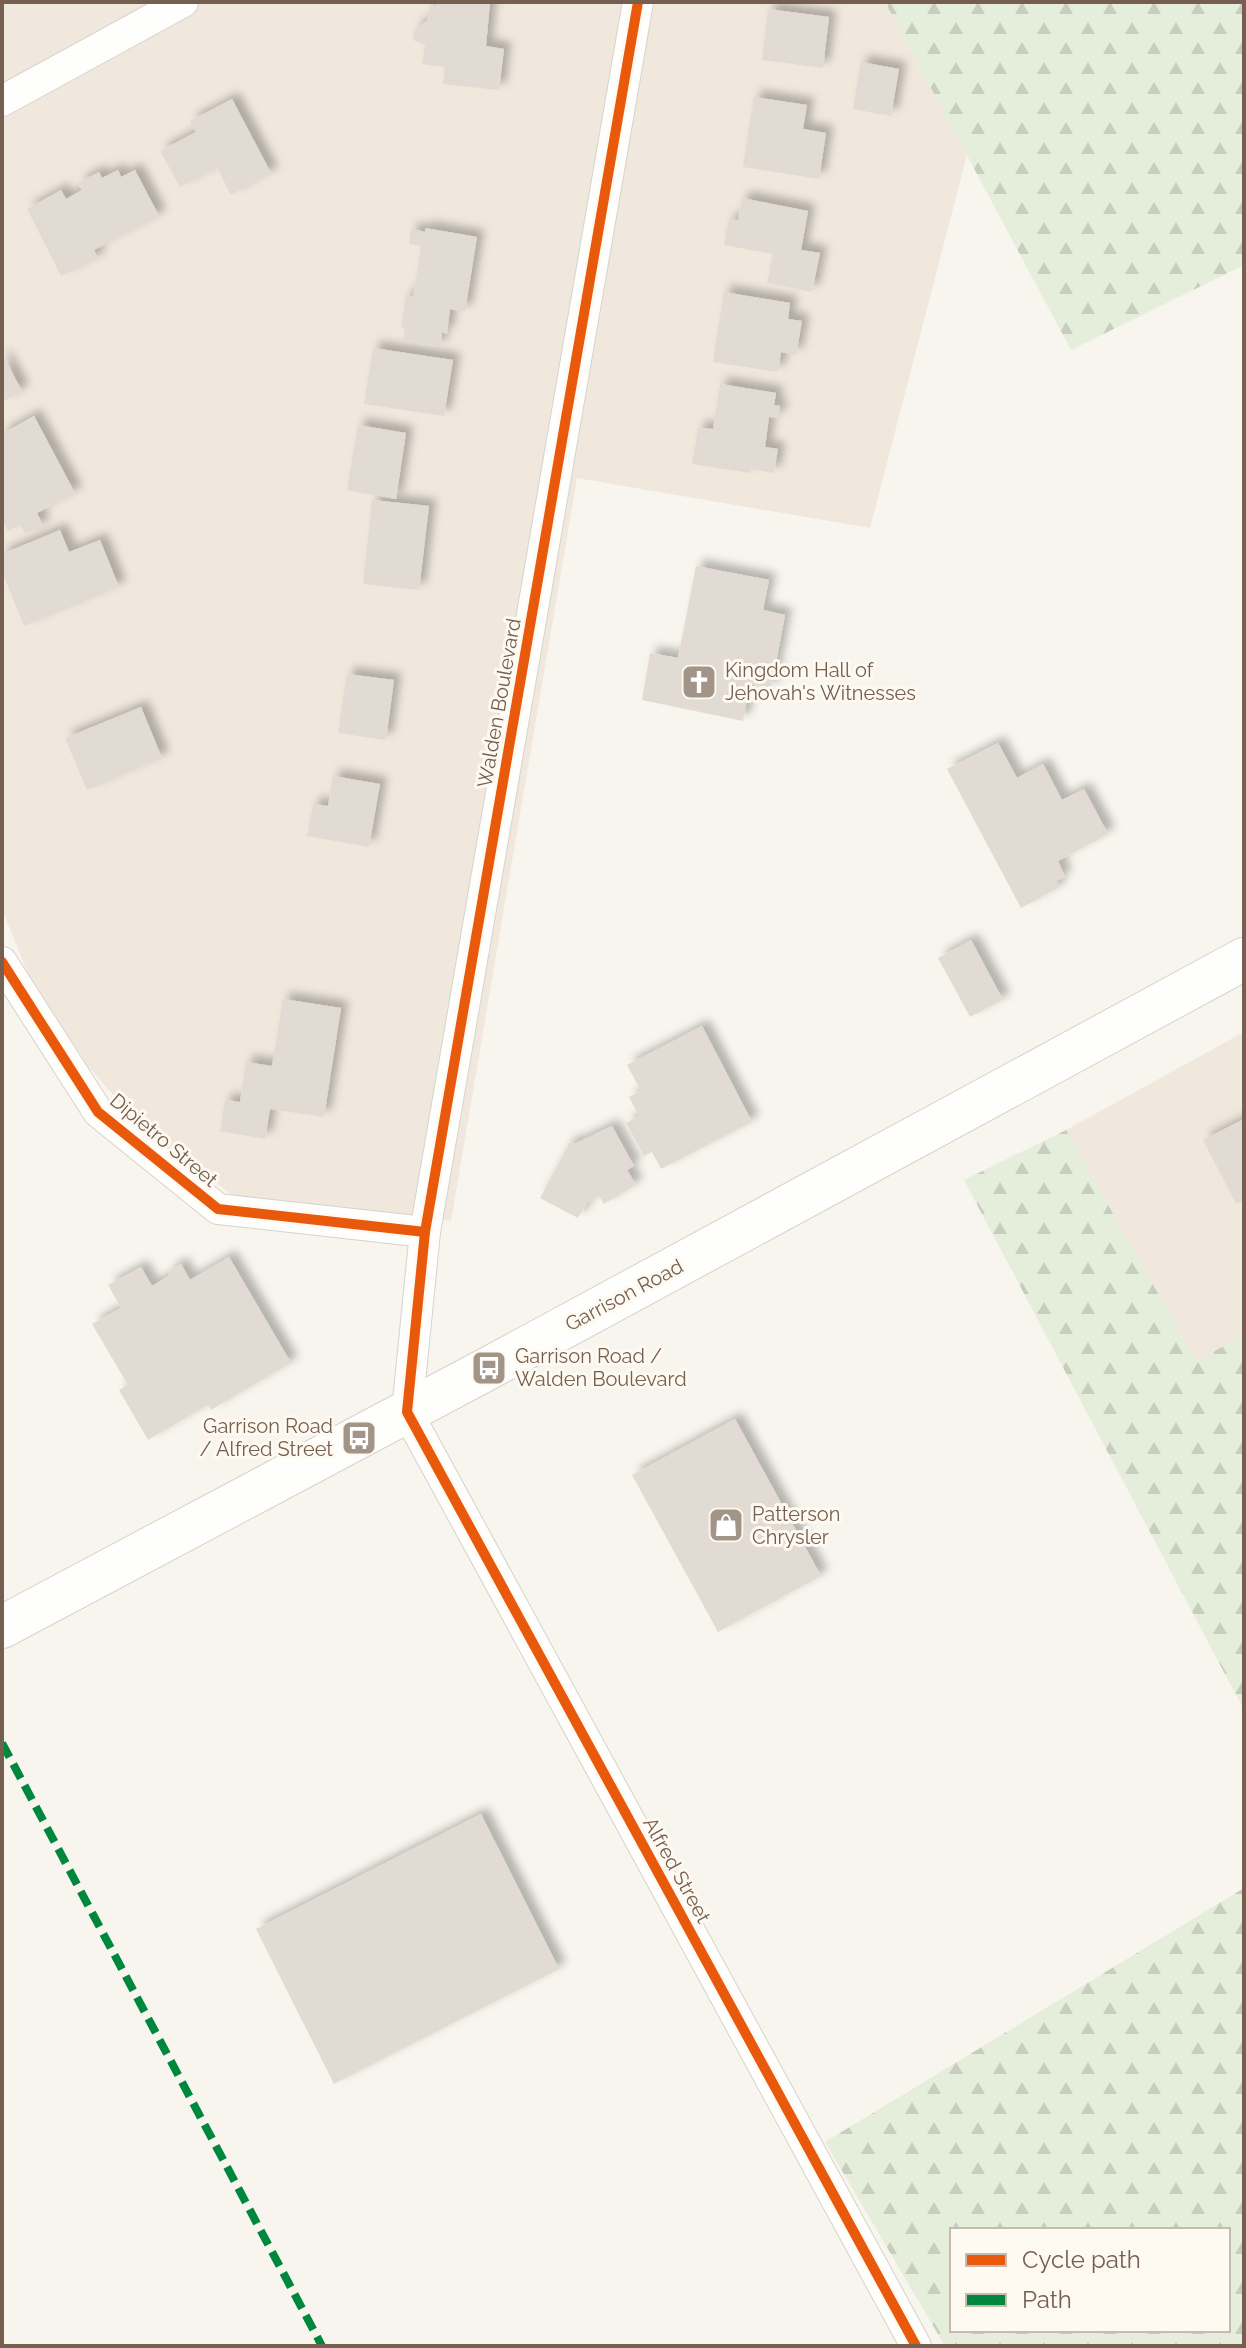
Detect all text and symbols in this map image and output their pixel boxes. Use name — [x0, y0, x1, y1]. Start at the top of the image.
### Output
street label: Walden Boulevard — [472, 616, 526, 790]
place label: Kingdom Hall of Jehovah's Witnesses — [725, 658, 916, 705]
church icon: Kingdom Hall of Jehovah's Witnesses — [680, 663, 718, 701]
street label: Dipietro Street — [105, 1088, 223, 1192]
street label: Garrison Road — [561, 1254, 687, 1336]
place label: Garrison Road / Walden Boulevard — [515, 1344, 687, 1391]
bus stop icon: Garrison Road / Walden Boulevard — [470, 1349, 508, 1387]
place label: Garrison Road / Alfred Street — [199, 1414, 333, 1461]
bus stop icon: Garrison Road / Alfred Street — [340, 1419, 378, 1457]
place label: Patterson Chrysler — [752, 1502, 840, 1549]
shop icon: Patterson Chrysler — [707, 1506, 745, 1544]
street label: Alfred Street — [638, 1813, 716, 1927]
legend — [950, 2228, 1230, 2332]
text: Cycle path — [1022, 2245, 1141, 2274]
text: Path — [1022, 2285, 1072, 2314]

